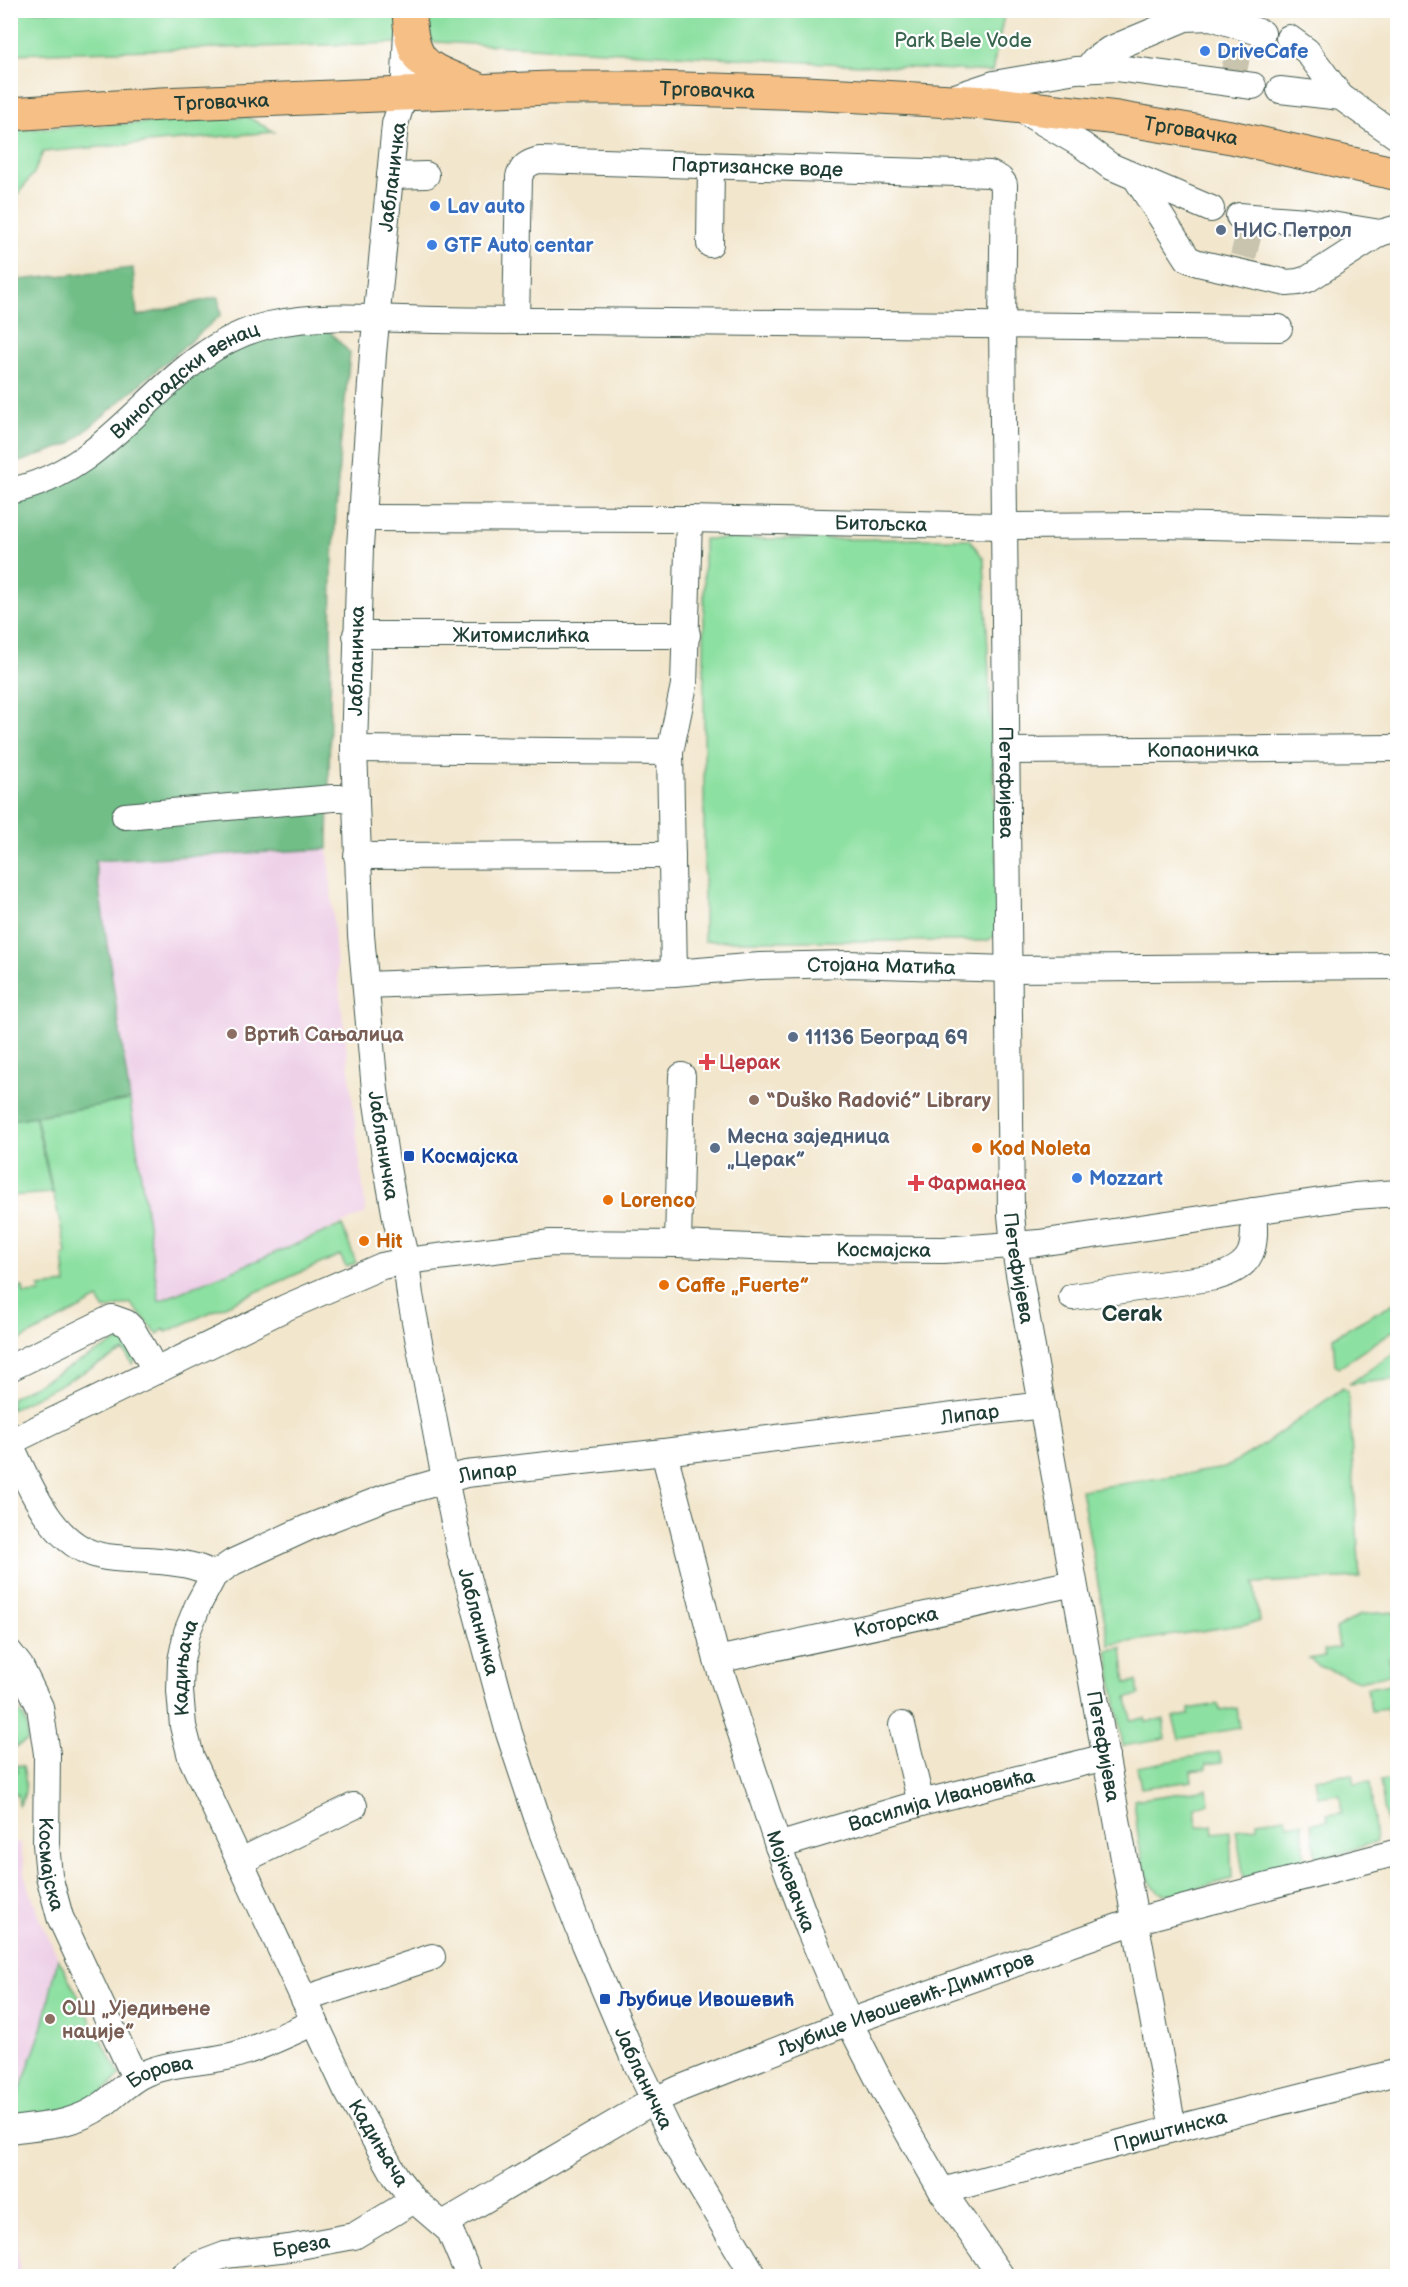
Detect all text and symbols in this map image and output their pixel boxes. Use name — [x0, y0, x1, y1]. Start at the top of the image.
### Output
park label: Park Bele Vode — [894, 29, 1032, 53]
place label: DriveCafe — [1217, 40, 1308, 64]
marker: DriveCafe — [1198, 44, 1212, 58]
street label: Трговачка — [659, 77, 756, 104]
street label: Трговачка — [173, 89, 270, 116]
street label: Трговачка — [1142, 112, 1241, 151]
street label: Јабланичка — [374, 121, 412, 233]
street label: Партизанске воде — [671, 153, 843, 182]
place label: Lav auto — [447, 195, 525, 219]
marker: Lav auto — [428, 199, 442, 213]
place label: НИС Петрол — [1233, 219, 1352, 243]
marker: НИС Петрол — [1214, 223, 1228, 237]
place label: GTF Auto centar — [444, 234, 594, 258]
marker: GTF Auto centar — [425, 238, 439, 252]
street label: Виноградски венац — [106, 317, 263, 445]
street label: Битољска — [834, 511, 928, 537]
street label: Јабланичка — [344, 605, 370, 716]
street label: Житомислићка — [453, 624, 590, 648]
street label: Петефијева — [993, 726, 1018, 839]
street label: Копаоничка — [1147, 738, 1259, 763]
street label: Стојана Матића — [807, 953, 956, 980]
place label: Вртић Сањалица — [244, 1023, 404, 1047]
place label: 11136 Београд 69 — [805, 1026, 968, 1050]
marker: Вртић Сањалица — [225, 1027, 239, 1041]
marker: 11136 Београд 69 — [786, 1030, 800, 1044]
place label: Церак — [719, 1051, 780, 1075]
marker: Церак — [700, 1055, 714, 1069]
street label: Јабланичка — [362, 1089, 404, 1202]
place label: “Duško Radović” Library — [766, 1089, 992, 1113]
marker: “Duško Radović” Library — [747, 1093, 761, 1107]
place label: Месна заједница „Церак” — [727, 1125, 890, 1172]
place label: Kod Noleta — [989, 1137, 1091, 1161]
marker: Месна заједница „Церак” — [708, 1141, 722, 1155]
marker: Kod Noleta — [970, 1141, 984, 1155]
place label: Космајска — [421, 1145, 518, 1169]
marker: Космајска — [402, 1149, 416, 1163]
place label: Mozzart — [1089, 1167, 1163, 1191]
marker: Mozzart — [1070, 1171, 1084, 1185]
place label: Фарманеа — [928, 1172, 1026, 1196]
marker: Фарманеа — [909, 1176, 923, 1190]
place label: Lorenco — [620, 1189, 695, 1213]
marker: Lorenco — [601, 1193, 615, 1207]
street label: Петефијева — [998, 1211, 1039, 1326]
place label: Hit — [376, 1230, 403, 1254]
marker: Hit — [357, 1234, 371, 1248]
street label: Космајска — [836, 1238, 931, 1263]
place label: Caffe „Fuerte” — [676, 1274, 809, 1298]
marker: Caffe „Fuerte” — [657, 1278, 671, 1292]
district label: Cerak — [1102, 1301, 1163, 1328]
street label: Липар — [938, 1399, 1001, 1431]
street label: Липар — [454, 1457, 518, 1489]
street label: Јабланичка — [452, 1566, 504, 1679]
street label: Которска — [852, 1602, 941, 1643]
street label: Кадињача — [169, 1616, 204, 1717]
street label: Петефијева — [1081, 1689, 1125, 1804]
street label: Василија Ивановића — [846, 1764, 1038, 1837]
street label: Космајска — [33, 1817, 69, 1914]
street label: Мојковачка — [761, 1827, 820, 1936]
street label: Љубице Ивошевић-Димитров — [773, 1947, 1038, 2062]
place label: Љубице Ивошевић — [617, 1988, 794, 2012]
marker: Љубице Ивошевић — [598, 1992, 612, 2006]
place label: ОШ „Уједињене нације” — [62, 1997, 210, 2044]
marker: ОШ „Уједињене нације” — [43, 2012, 57, 2026]
street label: Јабланичка — [609, 2024, 678, 2134]
street label: Борова — [122, 2051, 195, 2094]
street label: Кадињача — [343, 2095, 414, 2192]
street label: Приштинска — [1111, 2105, 1230, 2157]
street label: Бреза — [271, 2230, 332, 2263]

